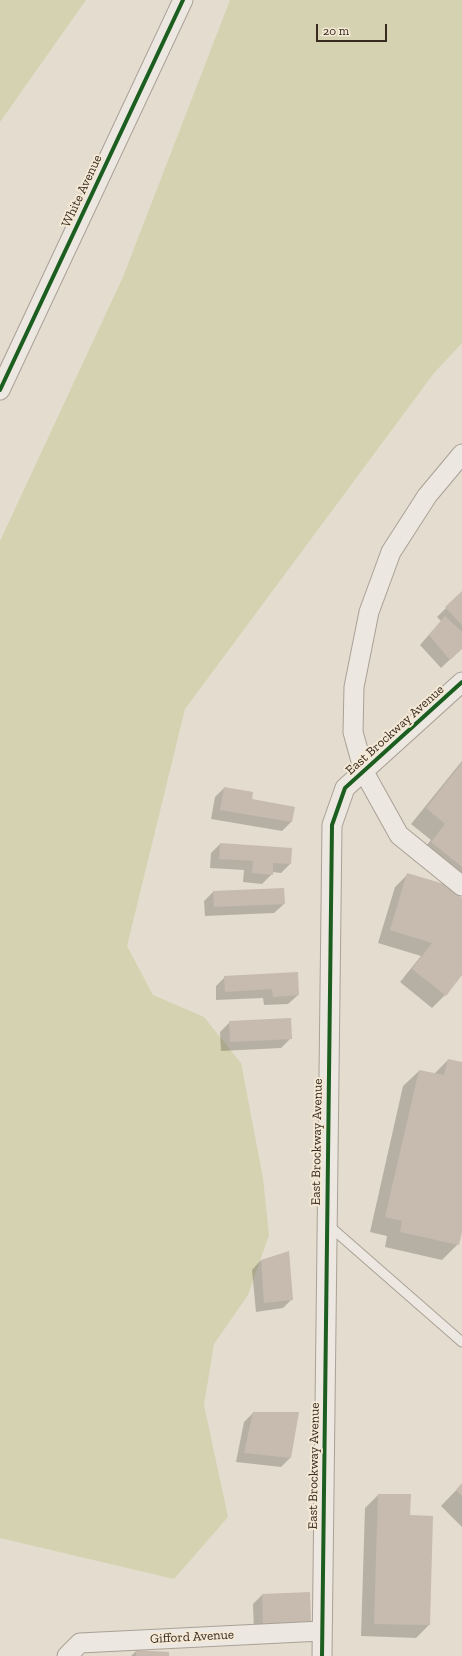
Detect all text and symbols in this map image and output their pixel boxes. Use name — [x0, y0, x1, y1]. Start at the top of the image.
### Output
scale bar — [318, 16, 389, 42]
text: 20 m — [323, 24, 349, 38]
street label: White Avenue — [58, 152, 106, 230]
street label: East Brockway Avenue — [343, 682, 447, 778]
street label: East Brockway Avenue — [308, 1078, 326, 1206]
street label: East Brockway Avenue — [305, 1402, 323, 1530]
street label: Gifford Avenue — [150, 1627, 234, 1647]

